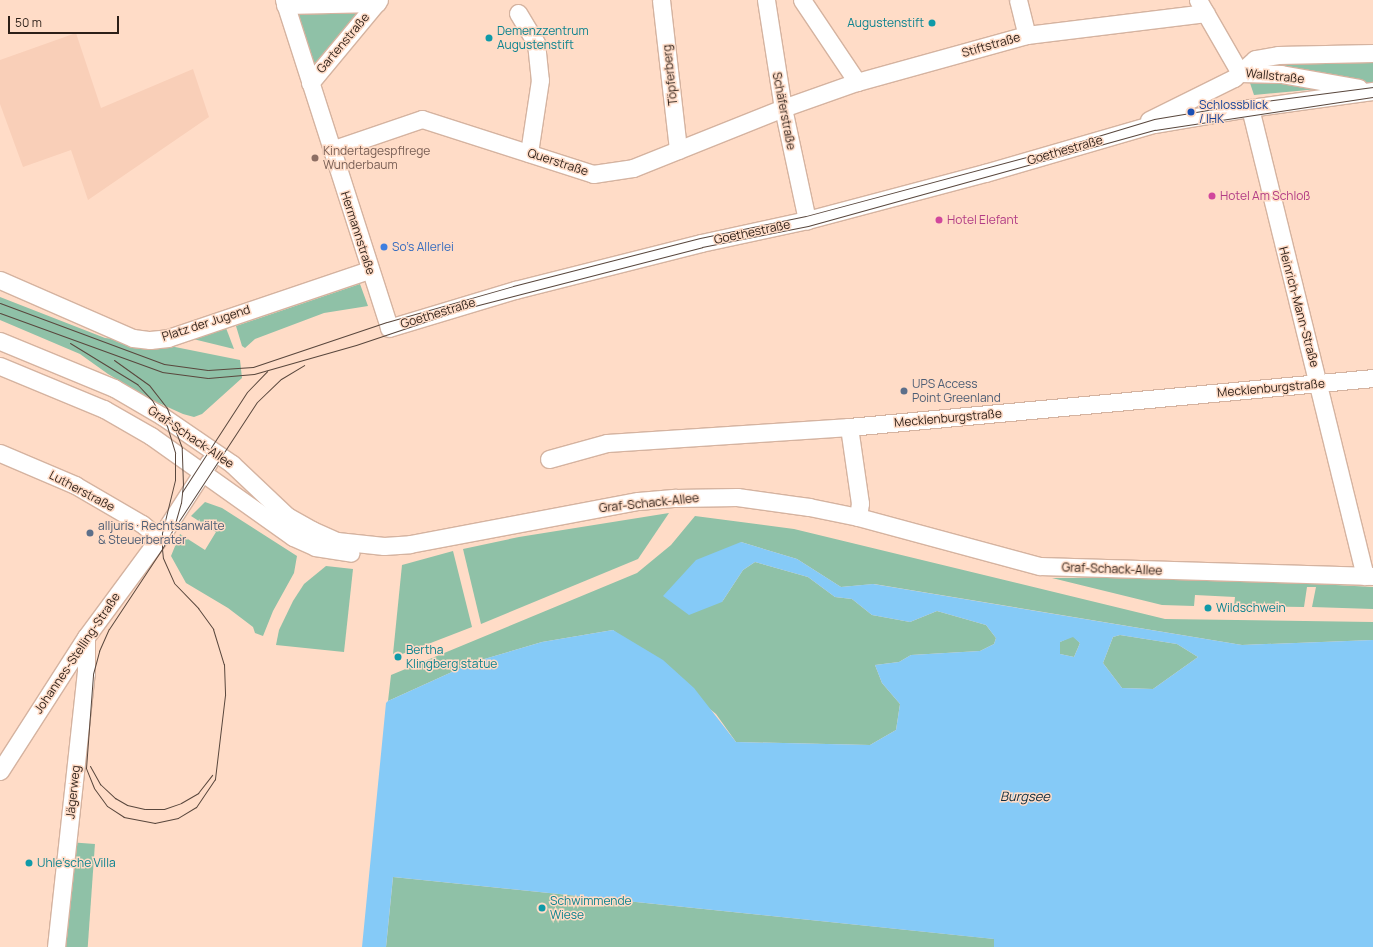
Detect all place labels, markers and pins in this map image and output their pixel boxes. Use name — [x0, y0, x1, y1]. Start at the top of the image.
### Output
place label: Augustenstift — [847, 16, 924, 30]
marker: Augustenstift — [927, 18, 937, 28]
place label: Demenzzentrum Augustenstift — [497, 24, 589, 52]
marker: Demenzzentrum Augustenstift — [484, 33, 494, 43]
place label: Schlossblick / IHK — [1199, 98, 1268, 126]
marker: Schlossblick / IHK — [1186, 107, 1196, 117]
place label: Kindertagespflrege Wunderbaum — [323, 144, 430, 172]
marker: Kindertagespflrege Wunderbaum — [310, 153, 320, 163]
place label: Hotel Am Schloß — [1220, 189, 1311, 203]
marker: Hotel Am Schloß — [1207, 191, 1217, 201]
place label: Hotel Elefant — [947, 213, 1018, 227]
marker: Hotel Elefant — [934, 215, 944, 225]
place label: So's Allerlei — [392, 240, 454, 254]
marker: So's Allerlei — [379, 242, 389, 252]
place label: UPS Access Point Greenland — [912, 377, 1001, 405]
marker: UPS Access Point Greenland — [899, 386, 909, 396]
place label: alljuris · Rechtsanwälte & Steuerberater — [98, 519, 224, 547]
marker: alljuris · Rechtsanwälte & Steuerberater — [85, 528, 95, 538]
place label: Wildschwein — [1216, 601, 1286, 615]
marker: Wildschwein — [1203, 603, 1213, 613]
place label: Bertha Klingberg statue — [406, 643, 497, 671]
marker: Bertha Klingberg statue — [393, 652, 403, 662]
place label: Uhle’sche Villa — [37, 856, 116, 870]
marker: Uhle’sche Villa — [24, 858, 34, 868]
place label: Schwimmende Wiese — [550, 894, 632, 922]
marker: Schwimmende Wiese — [537, 903, 547, 913]

